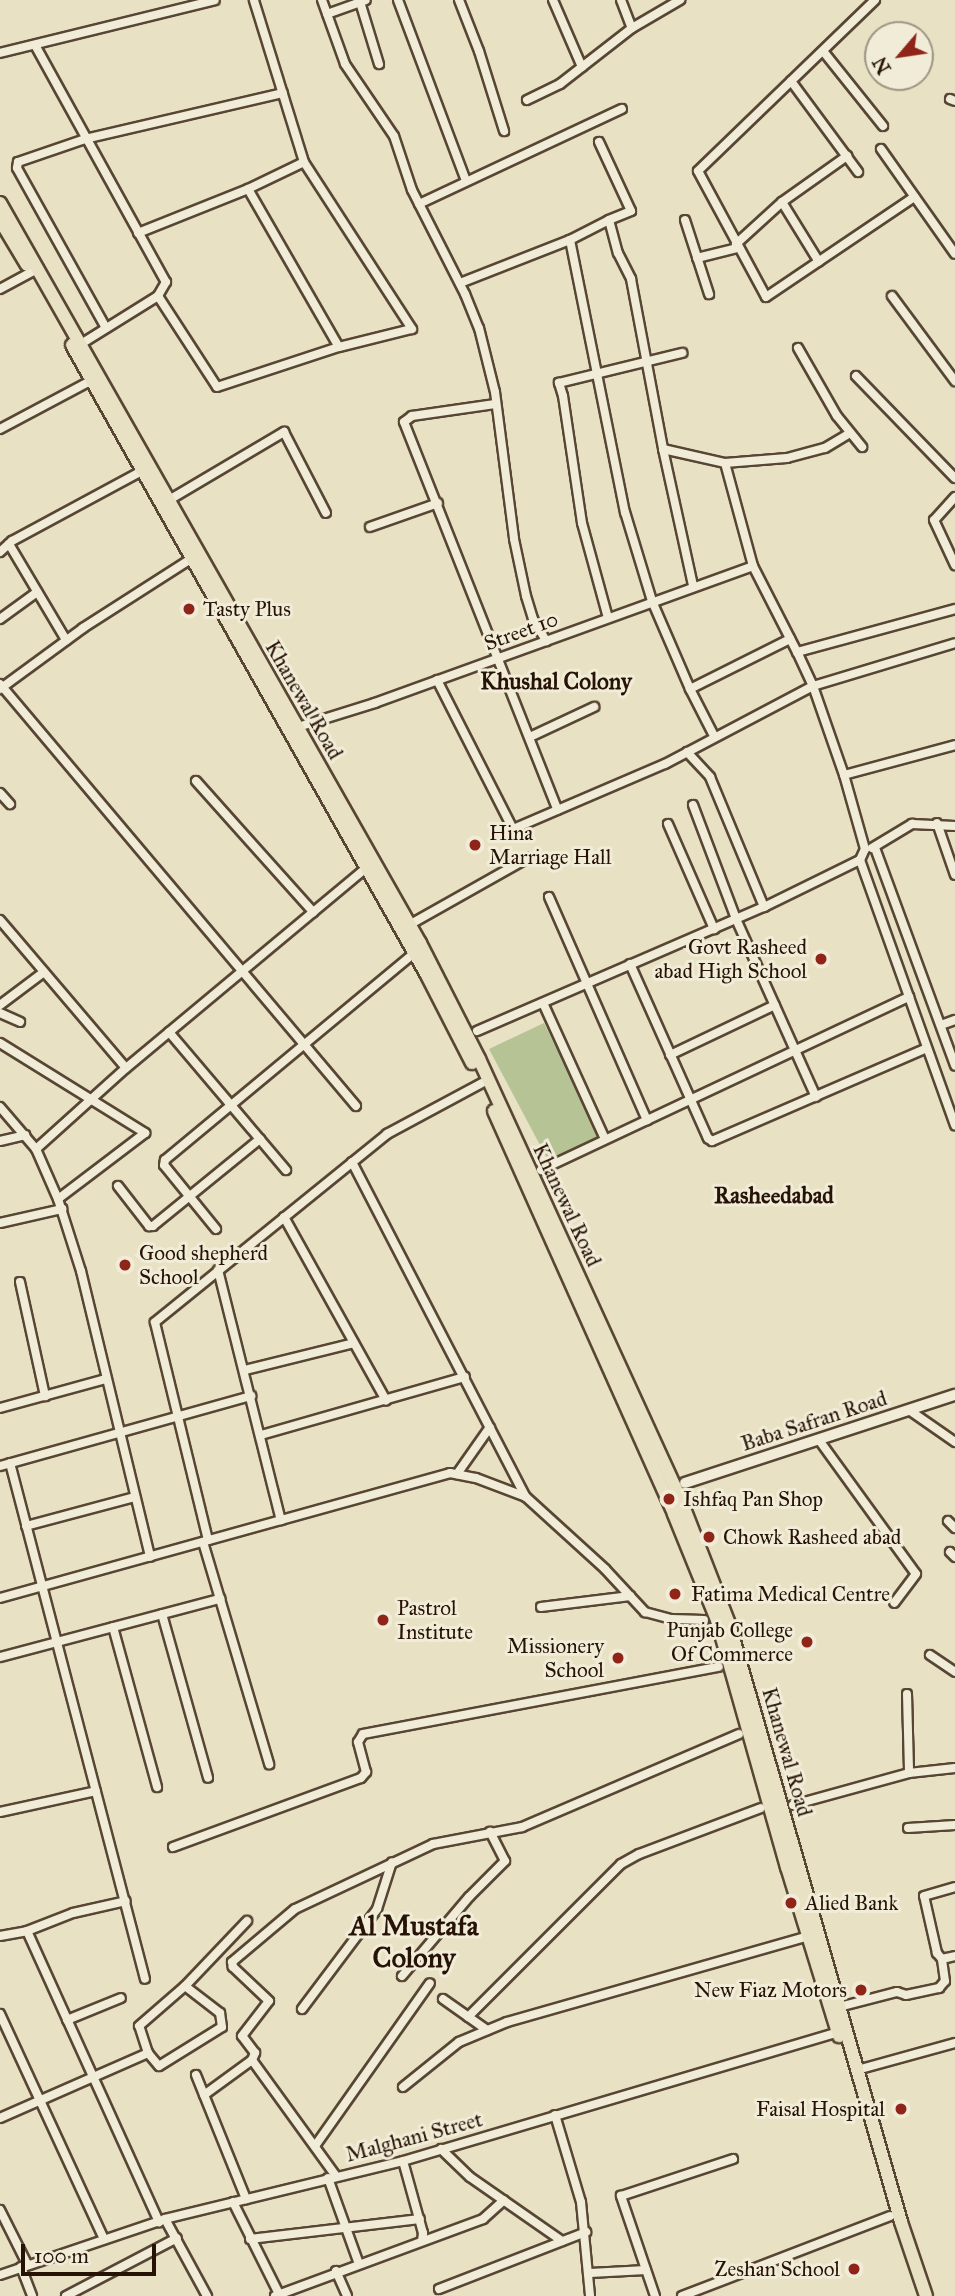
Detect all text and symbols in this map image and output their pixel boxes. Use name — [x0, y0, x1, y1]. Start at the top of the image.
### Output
north arrow — [864, 21, 934, 91]
text: N — [868, 53, 896, 78]
place label: Tasty Plus — [203, 596, 291, 622]
marker: Tasty Plus — [181, 601, 197, 617]
street label: Street 10 — [480, 606, 562, 656]
street label: Khanewal Road — [260, 636, 348, 764]
district label: Khushal Colony — [480, 667, 632, 695]
place label: Hina Marriage Hall — [489, 820, 611, 870]
marker: Hina Marriage Hall — [467, 837, 483, 853]
place label: Govt Rasheed abad High School — [654, 934, 807, 984]
marker: Govt Rasheed abad High School — [813, 951, 829, 967]
street label: Khanewal Road — [527, 1139, 607, 1271]
district label: Rasheedabad — [714, 1181, 834, 1209]
place label: Good shepherd School — [139, 1240, 268, 1290]
marker: Good shepherd School — [117, 1257, 133, 1273]
street label: Baba Safran Road — [738, 1386, 890, 1456]
place label: Ishfaq Pan Shop — [683, 1486, 823, 1512]
marker: Ishfaq Pan Shop — [661, 1491, 677, 1507]
place label: Chowk Rasheed abad — [723, 1524, 901, 1550]
marker: Chowk Rasheed abad — [701, 1529, 717, 1545]
place label: Fatima Medical Centre — [691, 1581, 890, 1607]
marker: Fatima Medical Centre — [665, 1584, 685, 1604]
place label: Pastrol Institute — [397, 1595, 473, 1645]
marker: Pastrol Institute — [375, 1612, 391, 1628]
place label: Punjab College Of Commerce — [666, 1617, 793, 1667]
place label: Missionery School — [507, 1633, 604, 1683]
marker: Punjab College Of Commerce — [799, 1634, 815, 1650]
marker: Missionery School — [610, 1650, 626, 1666]
street label: Khanewal Road — [757, 1685, 817, 1819]
place label: Alied Bank — [805, 1890, 898, 1916]
marker: Alied Bank — [783, 1895, 799, 1911]
district label: Al Mustafa Colony — [349, 1909, 479, 1975]
place label: New Fiaz Motors — [694, 1977, 847, 2003]
marker: New Fiaz Motors — [853, 1982, 869, 1998]
place label: Faisal Hospital — [756, 2096, 885, 2122]
marker: Faisal Hospital — [891, 2099, 911, 2119]
street label: Malghani Street — [343, 2107, 485, 2167]
scale bar — [24, 2230, 159, 2274]
text: 100 m — [34, 2243, 89, 2269]
place label: Zeshan School — [714, 2256, 840, 2282]
marker: Zeshan School — [846, 2261, 862, 2277]

